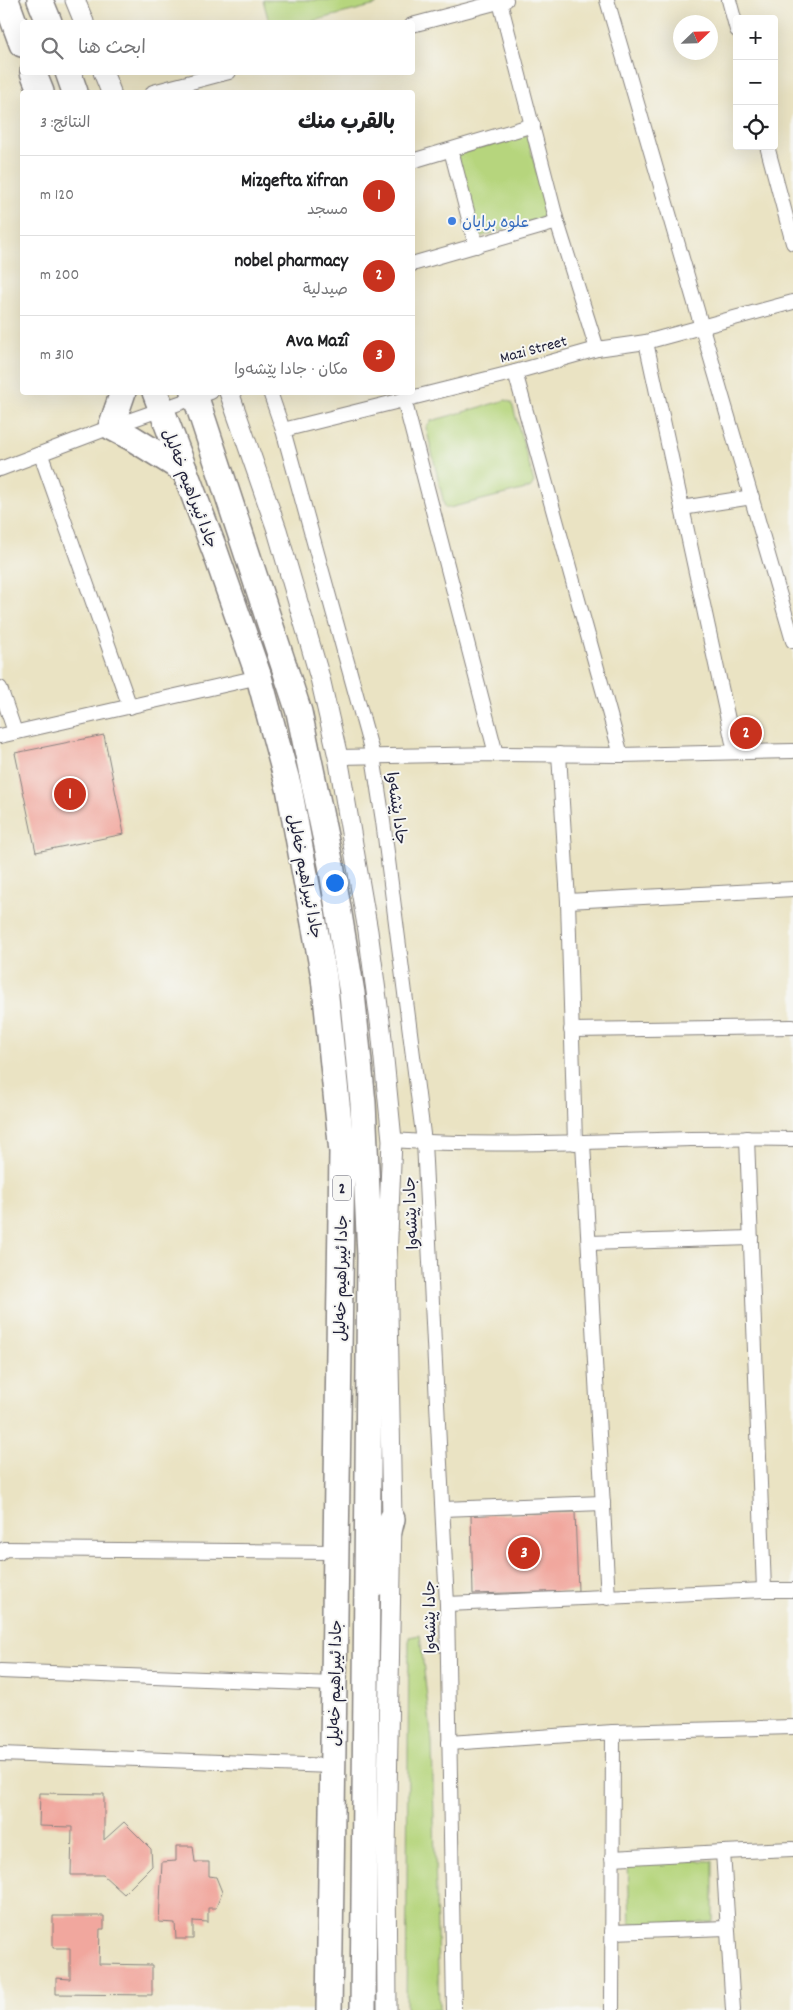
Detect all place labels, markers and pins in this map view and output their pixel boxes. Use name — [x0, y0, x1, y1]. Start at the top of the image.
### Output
place label: علوه برايان — [462, 212, 530, 235]
marker: علوه برايان — [446, 215, 458, 227]
pin: 2 — [730, 714, 762, 752]
pin: 1 — [54, 775, 86, 813]
pin: 3 — [508, 1534, 540, 1572]

